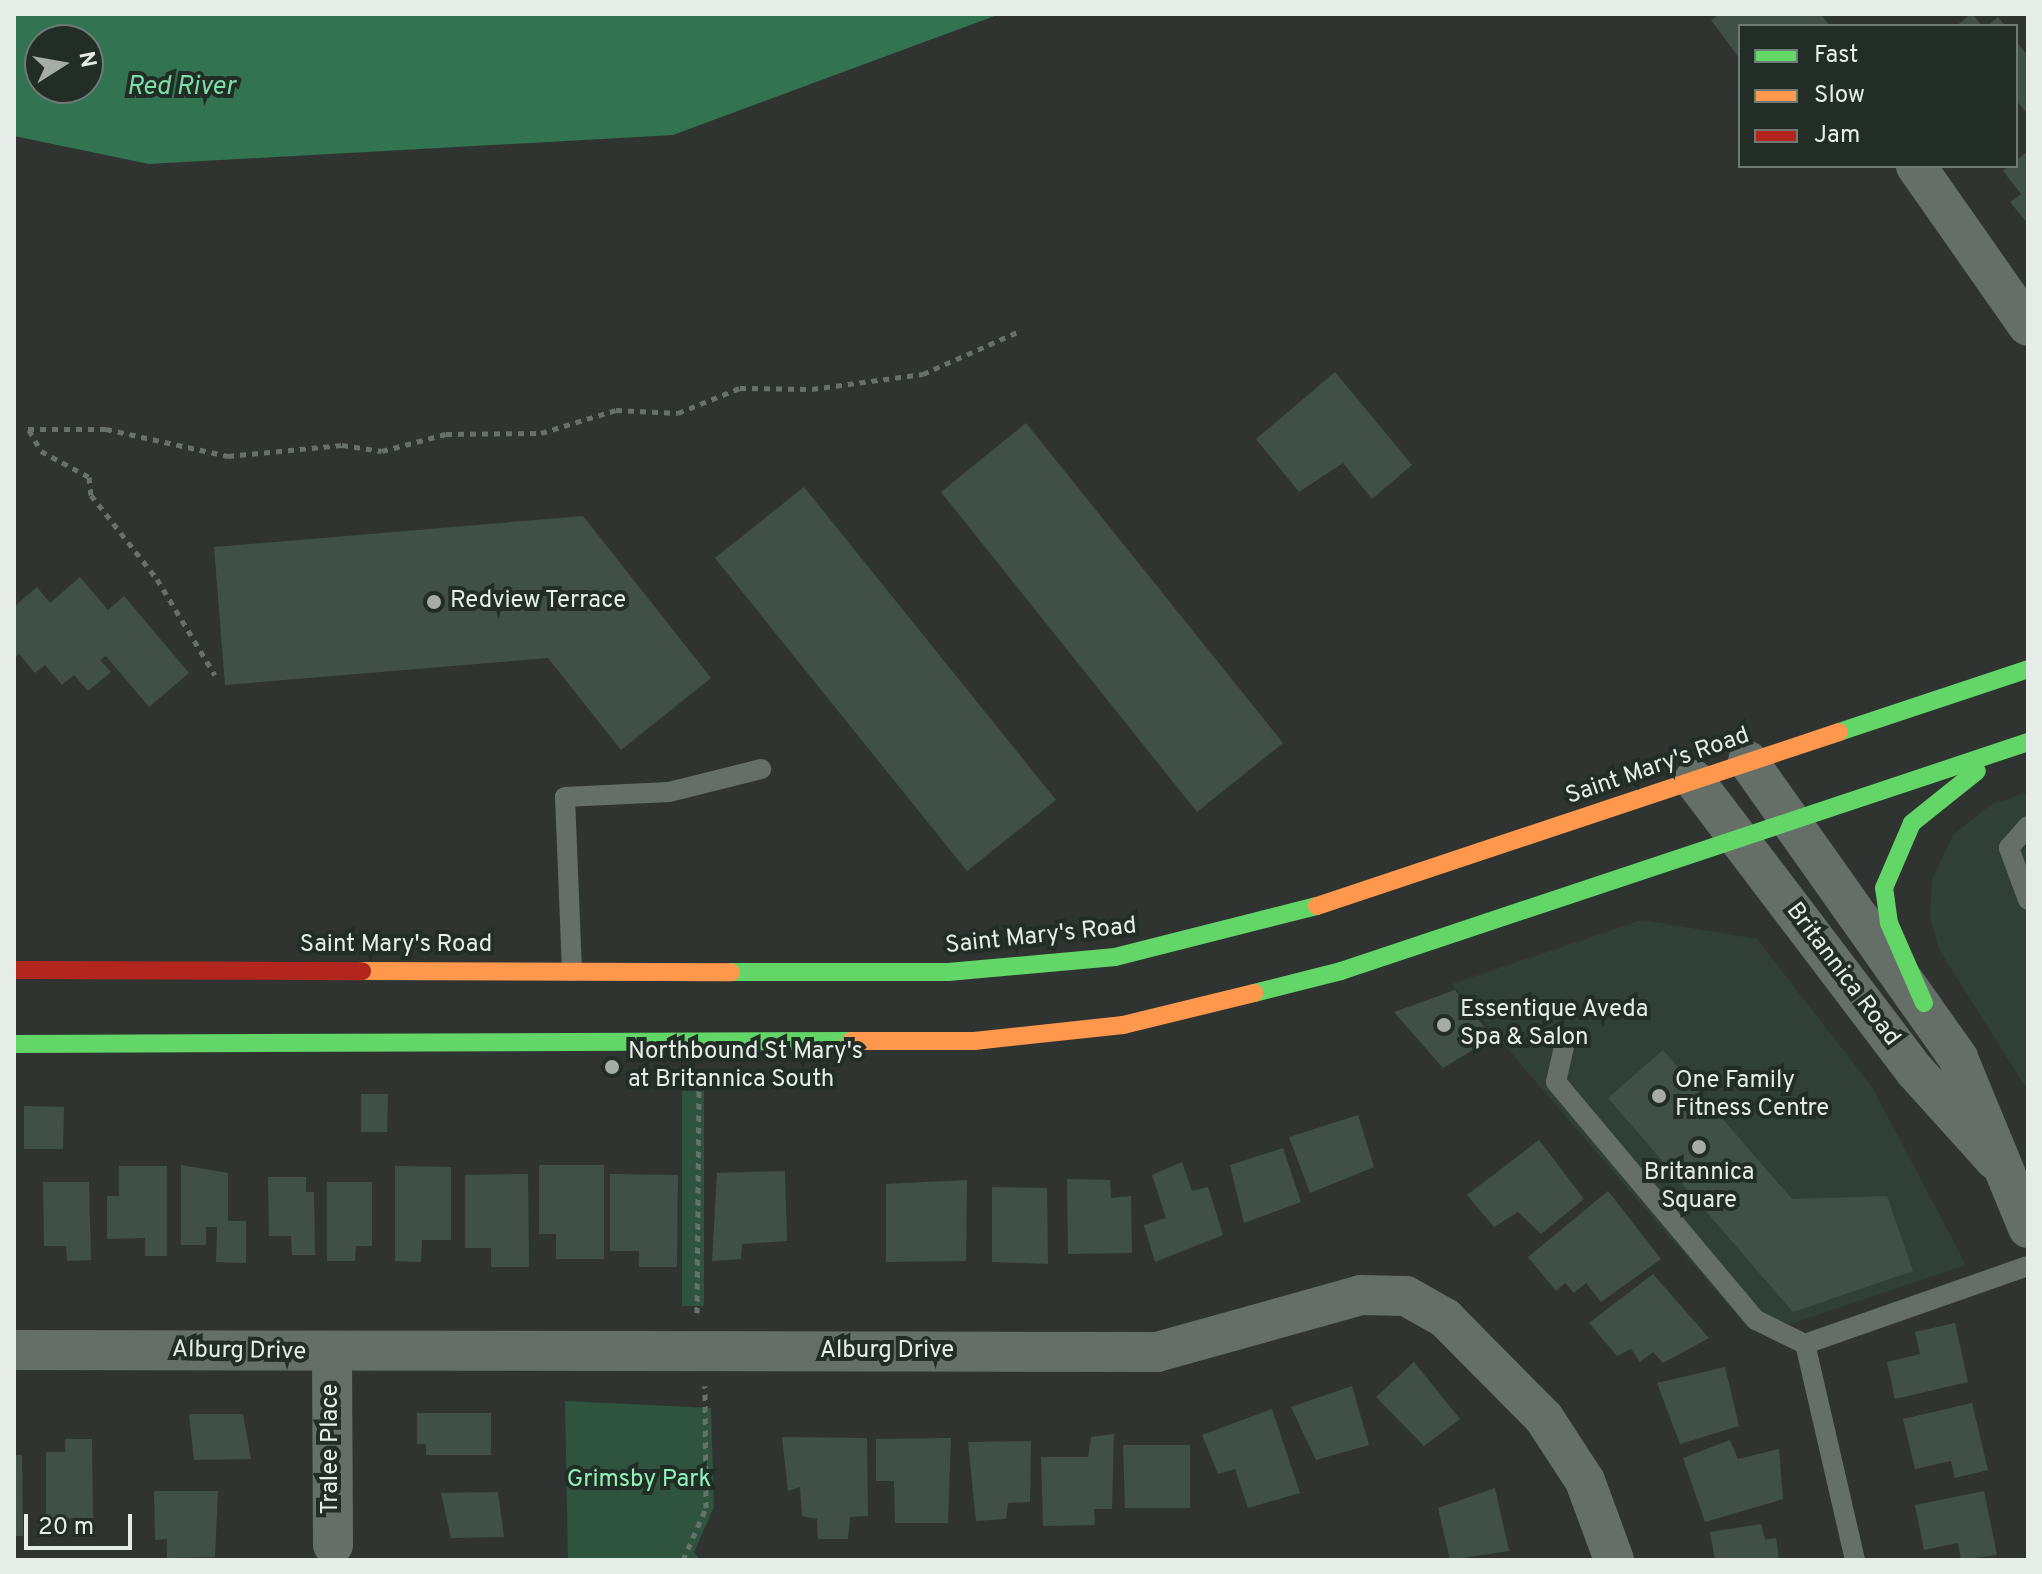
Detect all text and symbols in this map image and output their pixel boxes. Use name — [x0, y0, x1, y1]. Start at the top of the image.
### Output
north arrow — [24, 24, 104, 104]
legend — [1738, 24, 2018, 168]
text: Fast — [1814, 41, 1858, 71]
text: N — [71, 49, 101, 70]
water label: Red River — [127, 72, 235, 104]
text: Slow — [1814, 81, 1865, 111]
text: Jam — [1814, 121, 1860, 151]
place label: Redview Terrace — [450, 588, 627, 616]
marker: Redview Terrace — [425, 593, 443, 611]
street label: Saint Mary's Road — [1562, 722, 1754, 812]
street label: Britannica Road — [1779, 898, 1905, 1052]
street label: Saint Mary's Road — [944, 913, 1138, 961]
street label: Saint Mary's Road — [300, 932, 492, 960]
place label: Essentique Aveda Spa & Salon — [1460, 997, 1649, 1053]
marker: Essentique Aveda Spa & Salon — [1435, 1016, 1453, 1034]
place label: Northbound St Mary's at Britannica South — [628, 1039, 863, 1095]
marker: Northbound St Mary's at Britannica South — [603, 1058, 621, 1076]
place label: One Family Fitness Centre — [1675, 1068, 1829, 1124]
marker: One Family Fitness Centre — [1650, 1087, 1668, 1105]
marker: Britannica Square — [1690, 1138, 1708, 1156]
place label: Britannica Square — [1644, 1160, 1754, 1216]
street label: Alburg Drive — [172, 1336, 306, 1368]
street label: Alburg Drive — [820, 1338, 954, 1366]
street label: Tralee Place — [318, 1383, 346, 1515]
park label: Grimsby Park — [567, 1467, 711, 1495]
scale bar — [28, 1498, 136, 1548]
text: 20 m — [38, 1513, 94, 1543]

